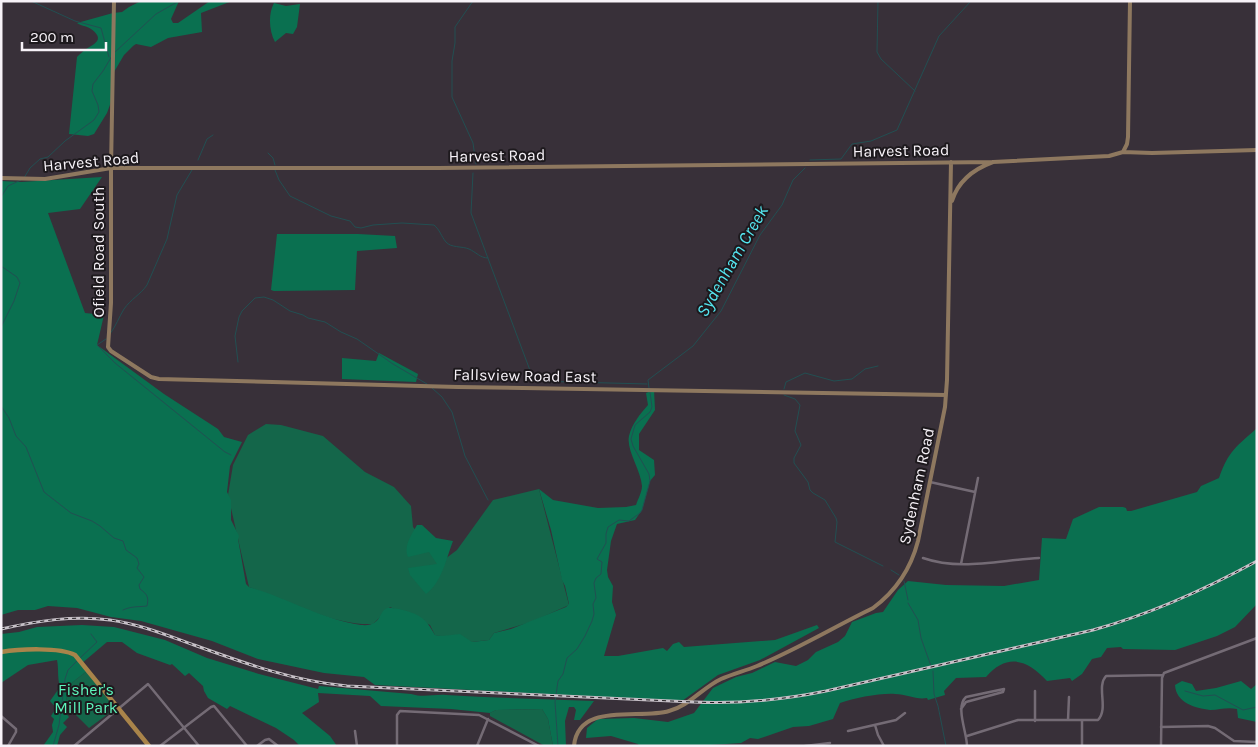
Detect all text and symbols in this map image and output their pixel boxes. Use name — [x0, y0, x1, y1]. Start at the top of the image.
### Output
scale bar — [22, 20, 106, 52]
text: 200 m — [30, 28, 74, 46]
street label: Harvest Road — [853, 140, 949, 161]
street label: Harvest Road — [449, 145, 545, 166]
street label: Harvest Road — [42, 148, 140, 175]
street label: Ofield Road South — [89, 187, 108, 317]
water label: Sydenham Creek — [691, 201, 773, 321]
street label: Fallsview Road East — [453, 365, 597, 386]
street label: Sydenham Road — [895, 426, 938, 546]
park label: Fisher's Mill Park — [54, 680, 118, 717]

